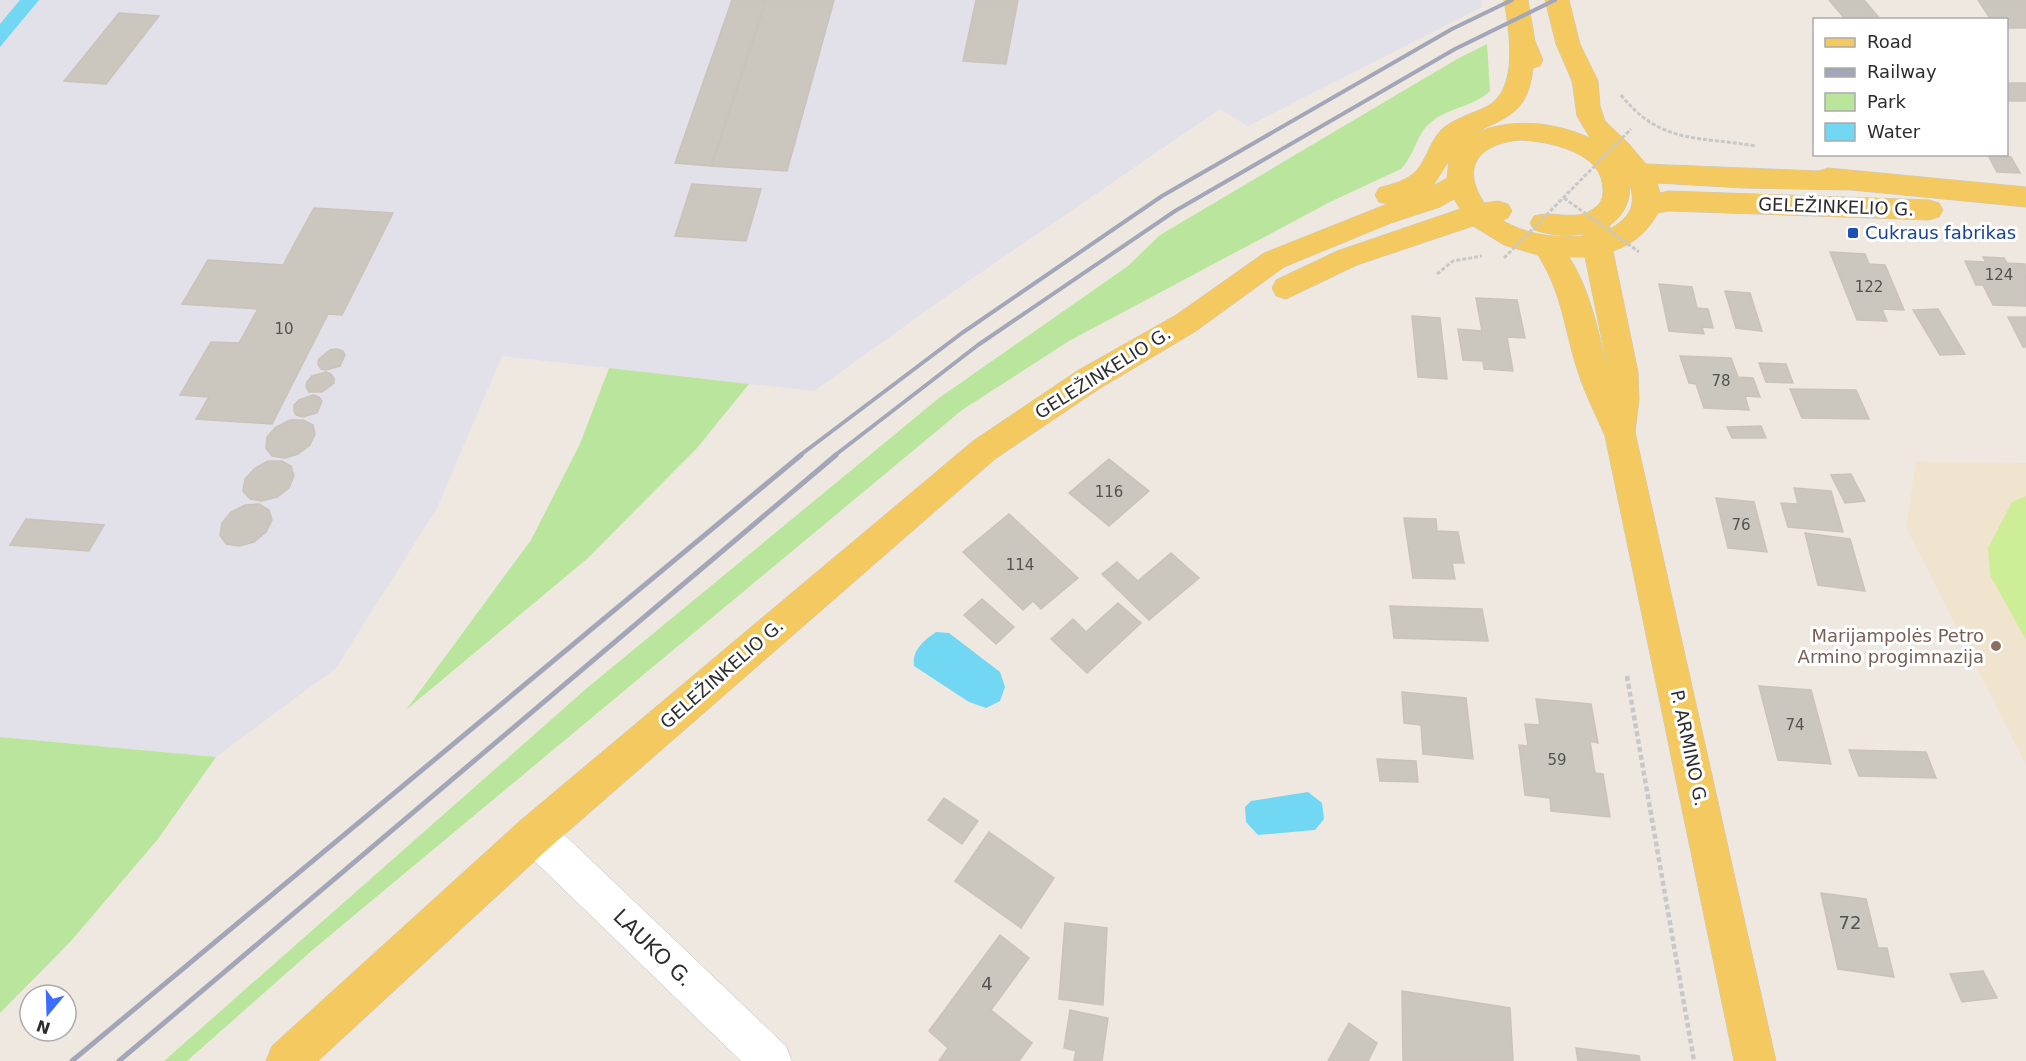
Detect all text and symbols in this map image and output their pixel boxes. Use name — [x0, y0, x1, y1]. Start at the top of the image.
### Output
legend — [1813, 18, 2008, 156]
text: Road — [1867, 31, 1912, 52]
text: Railway — [1867, 61, 1937, 82]
text: Park — [1867, 91, 1906, 112]
text: Water — [1867, 121, 1921, 142]
street label: GELEŽINKELIO G. — [1758, 193, 1914, 220]
place label: Cukraus fabrikas — [1865, 222, 2016, 243]
marker: Cukraus fabrikas — [1846, 226, 1860, 240]
house number: 124 — [1985, 266, 2013, 284]
house number: 122 — [1855, 278, 1883, 296]
house number: 10 — [274, 320, 294, 338]
street label: GELEŽINKELIO G. — [1031, 322, 1174, 423]
house number: 78 — [1711, 372, 1731, 390]
house number: 116 — [1095, 483, 1123, 501]
house number: 76 — [1731, 516, 1751, 534]
house number: 114 — [1006, 556, 1034, 574]
street label: GELEŽINKELIO G. — [656, 615, 787, 733]
place label: Marijampolės Petro Armino progimnazija — [1798, 625, 1984, 667]
marker: Marijampolės Petro Armino progimnazija — [1989, 639, 2003, 653]
street label: P. ARMINO G. — [1667, 688, 1712, 808]
house number: 74 — [1785, 716, 1805, 734]
house number: 59 — [1547, 751, 1567, 769]
street label: LAUKO G. — [608, 904, 698, 992]
house number: 72 — [1839, 912, 1861, 933]
house number: 4 — [981, 973, 993, 994]
north arrow — [18, 983, 78, 1043]
text: N — [34, 1016, 53, 1038]

